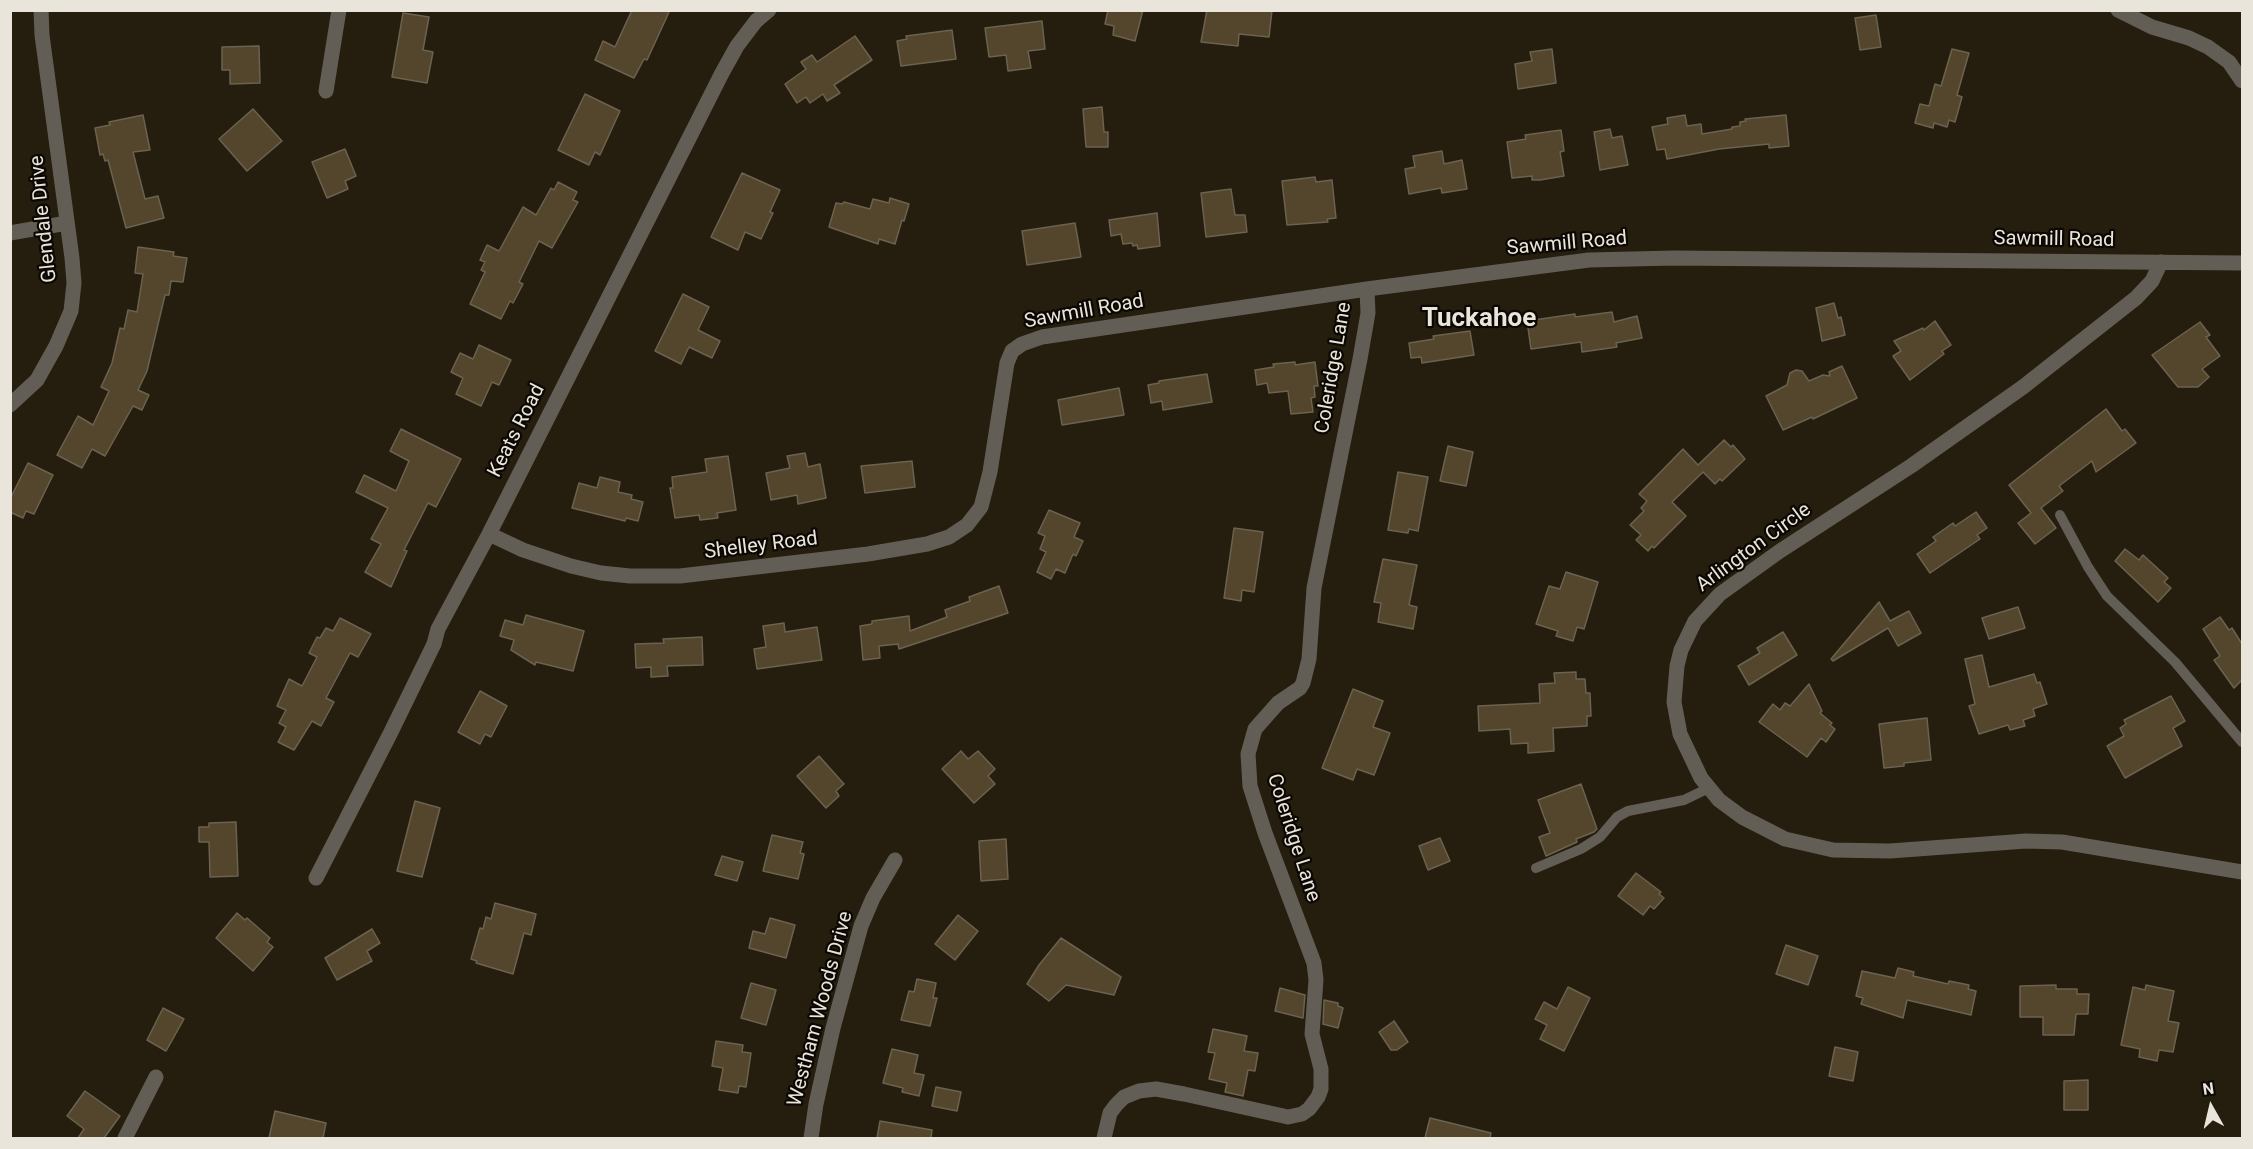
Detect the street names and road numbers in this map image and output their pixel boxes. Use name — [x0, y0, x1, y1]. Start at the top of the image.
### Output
street label: Glendale Drive — [25, 154, 63, 284]
street label: Sawmill Road — [1506, 227, 1628, 261]
street label: Sawmill Road — [1993, 227, 2115, 253]
street label: Sawmill Road — [1022, 290, 1146, 334]
street label: Coleridge Lane — [1311, 300, 1357, 436]
street label: Keats Road — [483, 380, 551, 482]
street label: Arlington Circle — [1692, 498, 1816, 598]
street label: Shelley Road — [703, 527, 819, 565]
street label: Coleridge Lane — [1261, 771, 1325, 905]
street label: Westham Woods Drive — [783, 909, 859, 1109]

